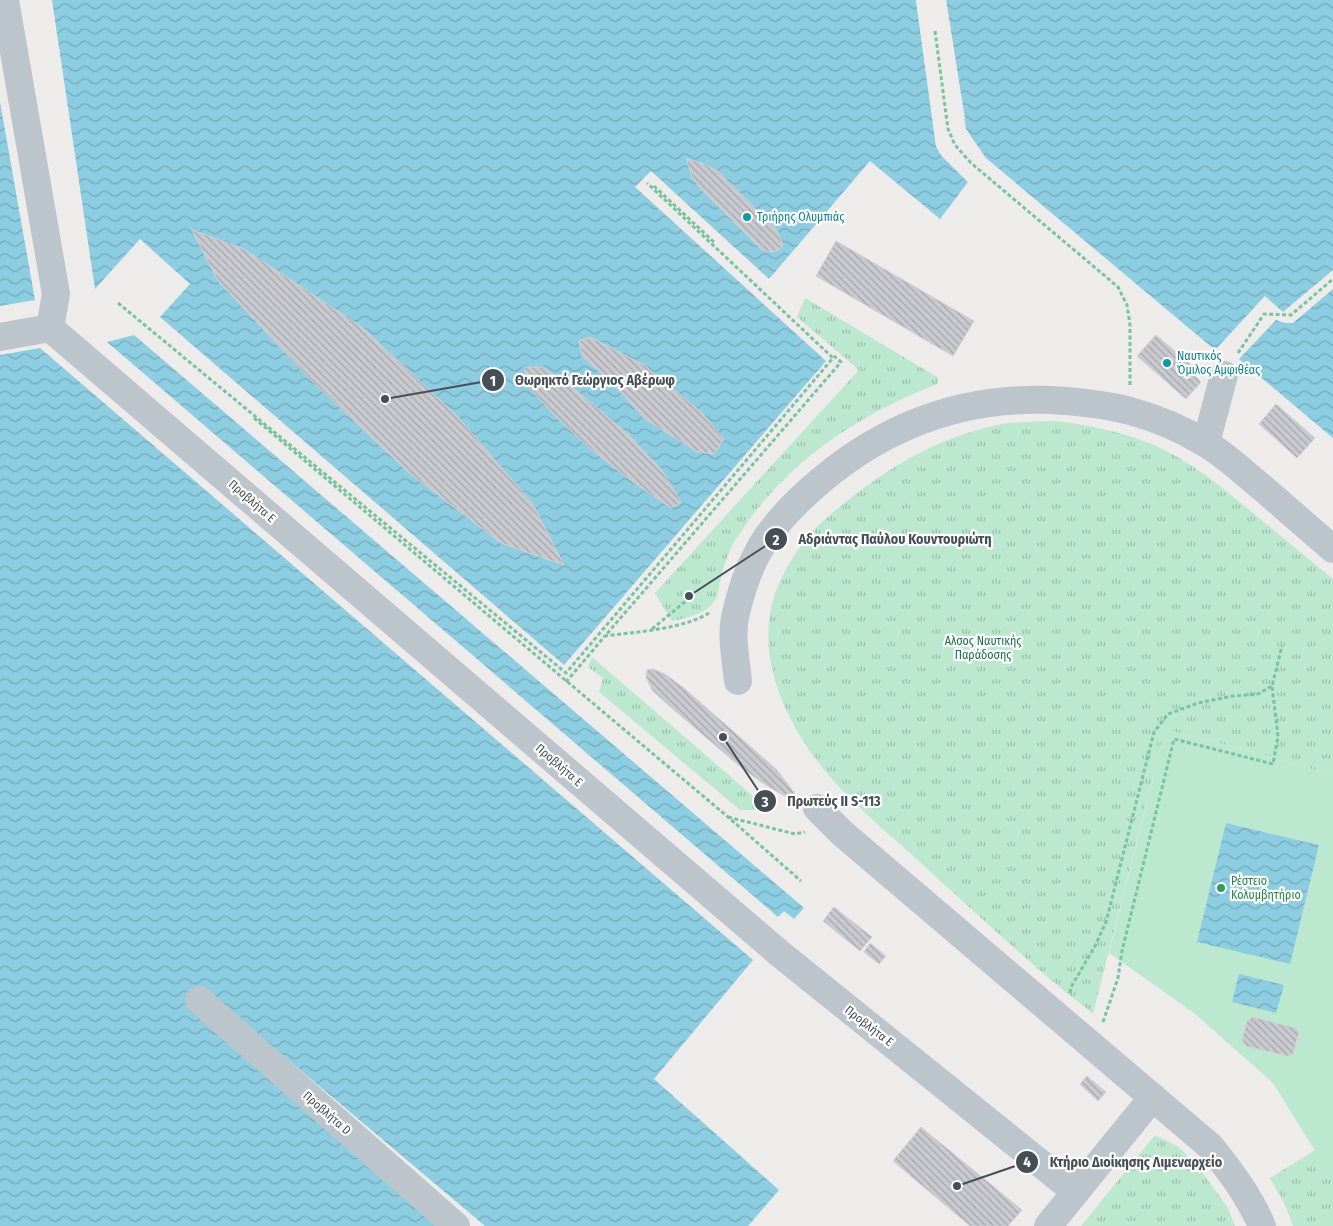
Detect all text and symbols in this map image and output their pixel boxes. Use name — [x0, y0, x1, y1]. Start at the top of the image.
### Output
place label: Τριήρης Ολυμπιάς — [757, 210, 844, 224]
marker: Τριήρης Ολυμπιάς — [741, 211, 753, 223]
place label: Ναυτικός Όμιλος Αμφιθέας — [1177, 349, 1260, 377]
marker: Ναυτικός Όμιλος Αμφιθέας — [1161, 357, 1173, 369]
callout: Θωρηκτό Γεώργιος Αβέρωφ — [480, 366, 685, 395]
text: 1 — [490, 372, 496, 390]
text: Θωρηκτό Γεώργιος Αβέρωφ — [515, 372, 675, 389]
street label: Προβλήτα E — [226, 477, 279, 525]
callout: Αδριάντας Παύλου Κουντουριώτη — [764, 525, 1002, 554]
text: 2 — [772, 531, 780, 549]
text: Αδριάντας Παύλου Κουντουριώτη — [797, 531, 992, 548]
park label: Αλσος Ναυτικής Παράδοσης — [945, 634, 1021, 662]
street label: Προβλήτα E — [533, 741, 586, 789]
callout: Πρωτεύς ΙΙ S-113 — [752, 787, 891, 816]
text: 3 — [760, 793, 769, 811]
text: Πρωτεύς ΙΙ S-113 — [787, 793, 881, 810]
place label: Ρέστειο Κολυμβητήριο — [1231, 874, 1301, 902]
marker: Ρέστειο Κολυμβητήριο — [1215, 882, 1227, 894]
street label: Προβλήτα E — [842, 1003, 896, 1049]
street label: Προβλήτα D — [300, 1088, 354, 1138]
callout: Κτήριο Διοίκησης Λιμεναρχείο — [1015, 1147, 1232, 1176]
text: 4 — [1023, 1153, 1031, 1171]
text: Κτήριο Διοίκησης Λιμεναρχείο — [1050, 1154, 1223, 1171]

